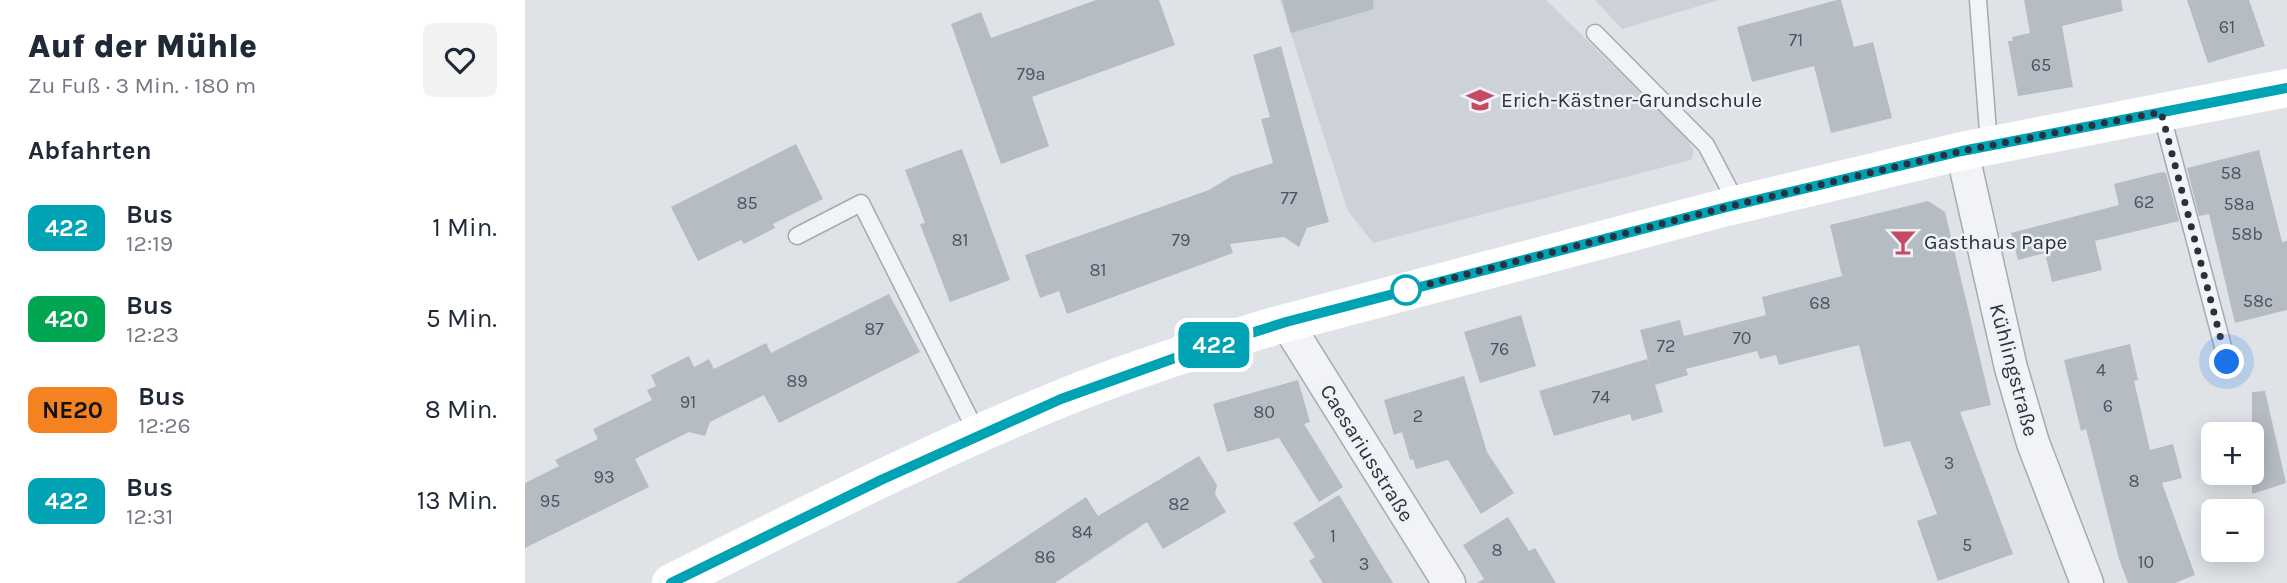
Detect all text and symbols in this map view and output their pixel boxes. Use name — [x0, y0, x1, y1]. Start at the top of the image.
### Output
house number: 61 — [2219, 16, 2235, 38]
button: heart — [423, 23, 497, 97]
text: Auf der Mühle — [28, 27, 257, 65]
house number: 71 — [1789, 29, 1803, 51]
house number: 65 — [2031, 54, 2051, 76]
house number: 79a — [1017, 63, 1045, 85]
text: Zu Fuß · 3 Min. · 180 m — [28, 72, 256, 99]
school or university icon: Erich-Kästner-Grundschule — [1465, 85, 1495, 115]
place label: Erich-Kästner-Grundschule — [1501, 88, 1762, 112]
text: Abfahrten — [28, 135, 152, 166]
house number: 58 — [2220, 162, 2242, 184]
house number: 77 — [1281, 187, 1298, 209]
house number: 62 — [2134, 191, 2154, 213]
house number: 85 — [736, 192, 758, 214]
house number: 58a — [2223, 193, 2255, 215]
text: Bus — [126, 199, 173, 230]
text: 1 Min. — [432, 212, 497, 243]
text: 422 — [45, 214, 88, 242]
house number: 58b — [2231, 223, 2263, 245]
bar icon: Gasthaus Pape — [1888, 227, 1918, 257]
house number: 81 — [951, 229, 969, 251]
house number: 79 — [1172, 229, 1190, 251]
text: 12:19 — [126, 230, 173, 257]
place label: Gasthaus Pape — [1924, 230, 2067, 254]
house number: 81 — [1089, 259, 1107, 281]
unlabelled marker — [1391, 275, 1421, 305]
text: Bus — [126, 290, 173, 321]
house number: 58c — [2243, 290, 2273, 312]
house number: 68 — [1809, 292, 1831, 314]
street label: Kühlingstraße — [1985, 301, 2043, 439]
text: 5 Min. — [426, 303, 497, 334]
text: 420 — [45, 305, 88, 333]
house number: 87 — [864, 318, 884, 340]
text: 12:23 — [126, 321, 179, 348]
line badge: 422 — [1174, 322, 1254, 368]
house number: 70 — [1732, 327, 1752, 349]
text: 422 — [1192, 331, 1236, 359]
house number: 72 — [1657, 335, 1675, 357]
house number: 76 — [1491, 338, 1509, 360]
your location — [2209, 344, 2244, 379]
house number: 4 — [2096, 359, 2106, 381]
house number: 89 — [786, 370, 808, 392]
street label: Caesariusstraße — [1315, 380, 1419, 526]
text: Bus — [138, 381, 185, 412]
house number: 74 — [1592, 386, 1610, 408]
house number: 91 — [680, 391, 696, 413]
text: 8 Min. — [425, 394, 497, 425]
house number: 6 — [2103, 395, 2113, 417]
text: NE20 — [42, 396, 103, 424]
house number: 80 — [1253, 401, 1275, 423]
house number: 2 — [1413, 405, 1423, 427]
text: 12:26 — [138, 412, 191, 439]
map controls — [2201, 422, 2264, 562]
button: + — [2201, 422, 2264, 485]
house number: 3 — [1944, 452, 1954, 474]
house number: 93 — [593, 466, 615, 488]
house number: 8 — [2128, 470, 2140, 492]
text: Bus — [126, 472, 173, 503]
text: 13 Min. — [417, 485, 497, 516]
text: 422 — [45, 487, 88, 515]
house number: 95 — [540, 490, 560, 512]
house number: 82 — [1168, 493, 1190, 515]
button: − — [2201, 499, 2264, 562]
text: 12:31 — [126, 503, 173, 530]
house number: 84 — [1071, 521, 1093, 543]
house number: 1 — [1330, 525, 1336, 547]
house number: 5 — [1962, 534, 1972, 556]
house number: 8 — [1491, 539, 1503, 561]
house number: 86 — [1034, 546, 1056, 568]
house number: 10 — [2138, 551, 2154, 573]
house number: 3 — [1359, 553, 1369, 575]

